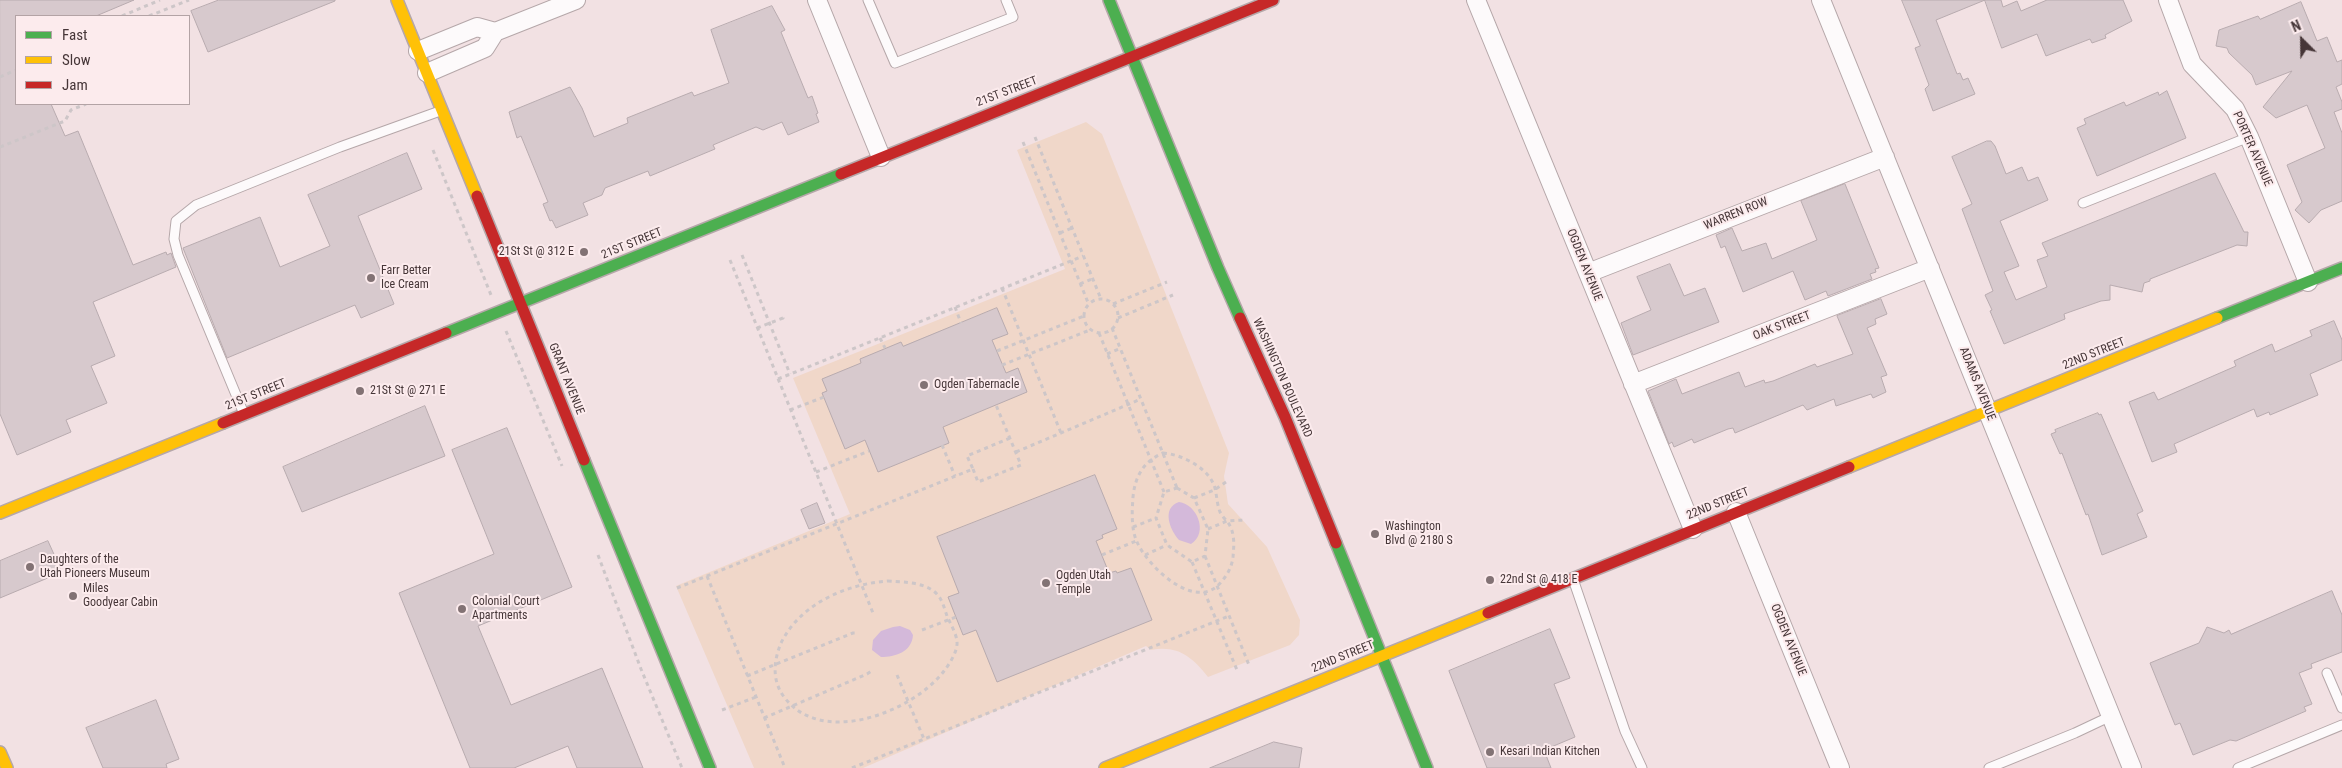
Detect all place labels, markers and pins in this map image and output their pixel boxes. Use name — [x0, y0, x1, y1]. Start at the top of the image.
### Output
place label: 21St St @ 312 E — [499, 245, 574, 259]
marker: 21St St @ 312 E — [578, 246, 590, 258]
place label: Farr Better Ice Cream — [381, 264, 431, 292]
marker: Farr Better Ice Cream — [365, 272, 377, 284]
place label: Ogden Tabernacle — [934, 378, 1019, 392]
marker: Ogden Tabernacle — [918, 379, 930, 391]
place label: 21St St @ 271 E — [370, 384, 445, 398]
marker: 21St St @ 271 E — [354, 385, 366, 397]
place label: Washington Blvd @ 2180 S — [1385, 520, 1453, 548]
marker: Washington Blvd @ 2180 S — [1369, 528, 1381, 540]
place label: Daughters of the Utah Pioneers Museum — [40, 553, 150, 581]
marker: Daughters of the Utah Pioneers Museum — [24, 561, 36, 573]
place label: Ogden Utah Temple — [1056, 569, 1111, 597]
place label: 22nd St @ 418 E — [1500, 573, 1577, 587]
marker: 22nd St @ 418 E — [1484, 574, 1496, 586]
marker: Ogden Utah Temple — [1040, 577, 1052, 589]
place label: Miles Goodyear Cabin — [83, 582, 158, 610]
marker: Miles Goodyear Cabin — [67, 590, 79, 602]
place label: Colonial Court Apartments — [472, 595, 540, 623]
marker: Colonial Court Apartments — [456, 603, 468, 615]
place label: Kesari Indian Kitchen — [1500, 745, 1600, 759]
marker: Kesari Indian Kitchen — [1484, 746, 1496, 758]

